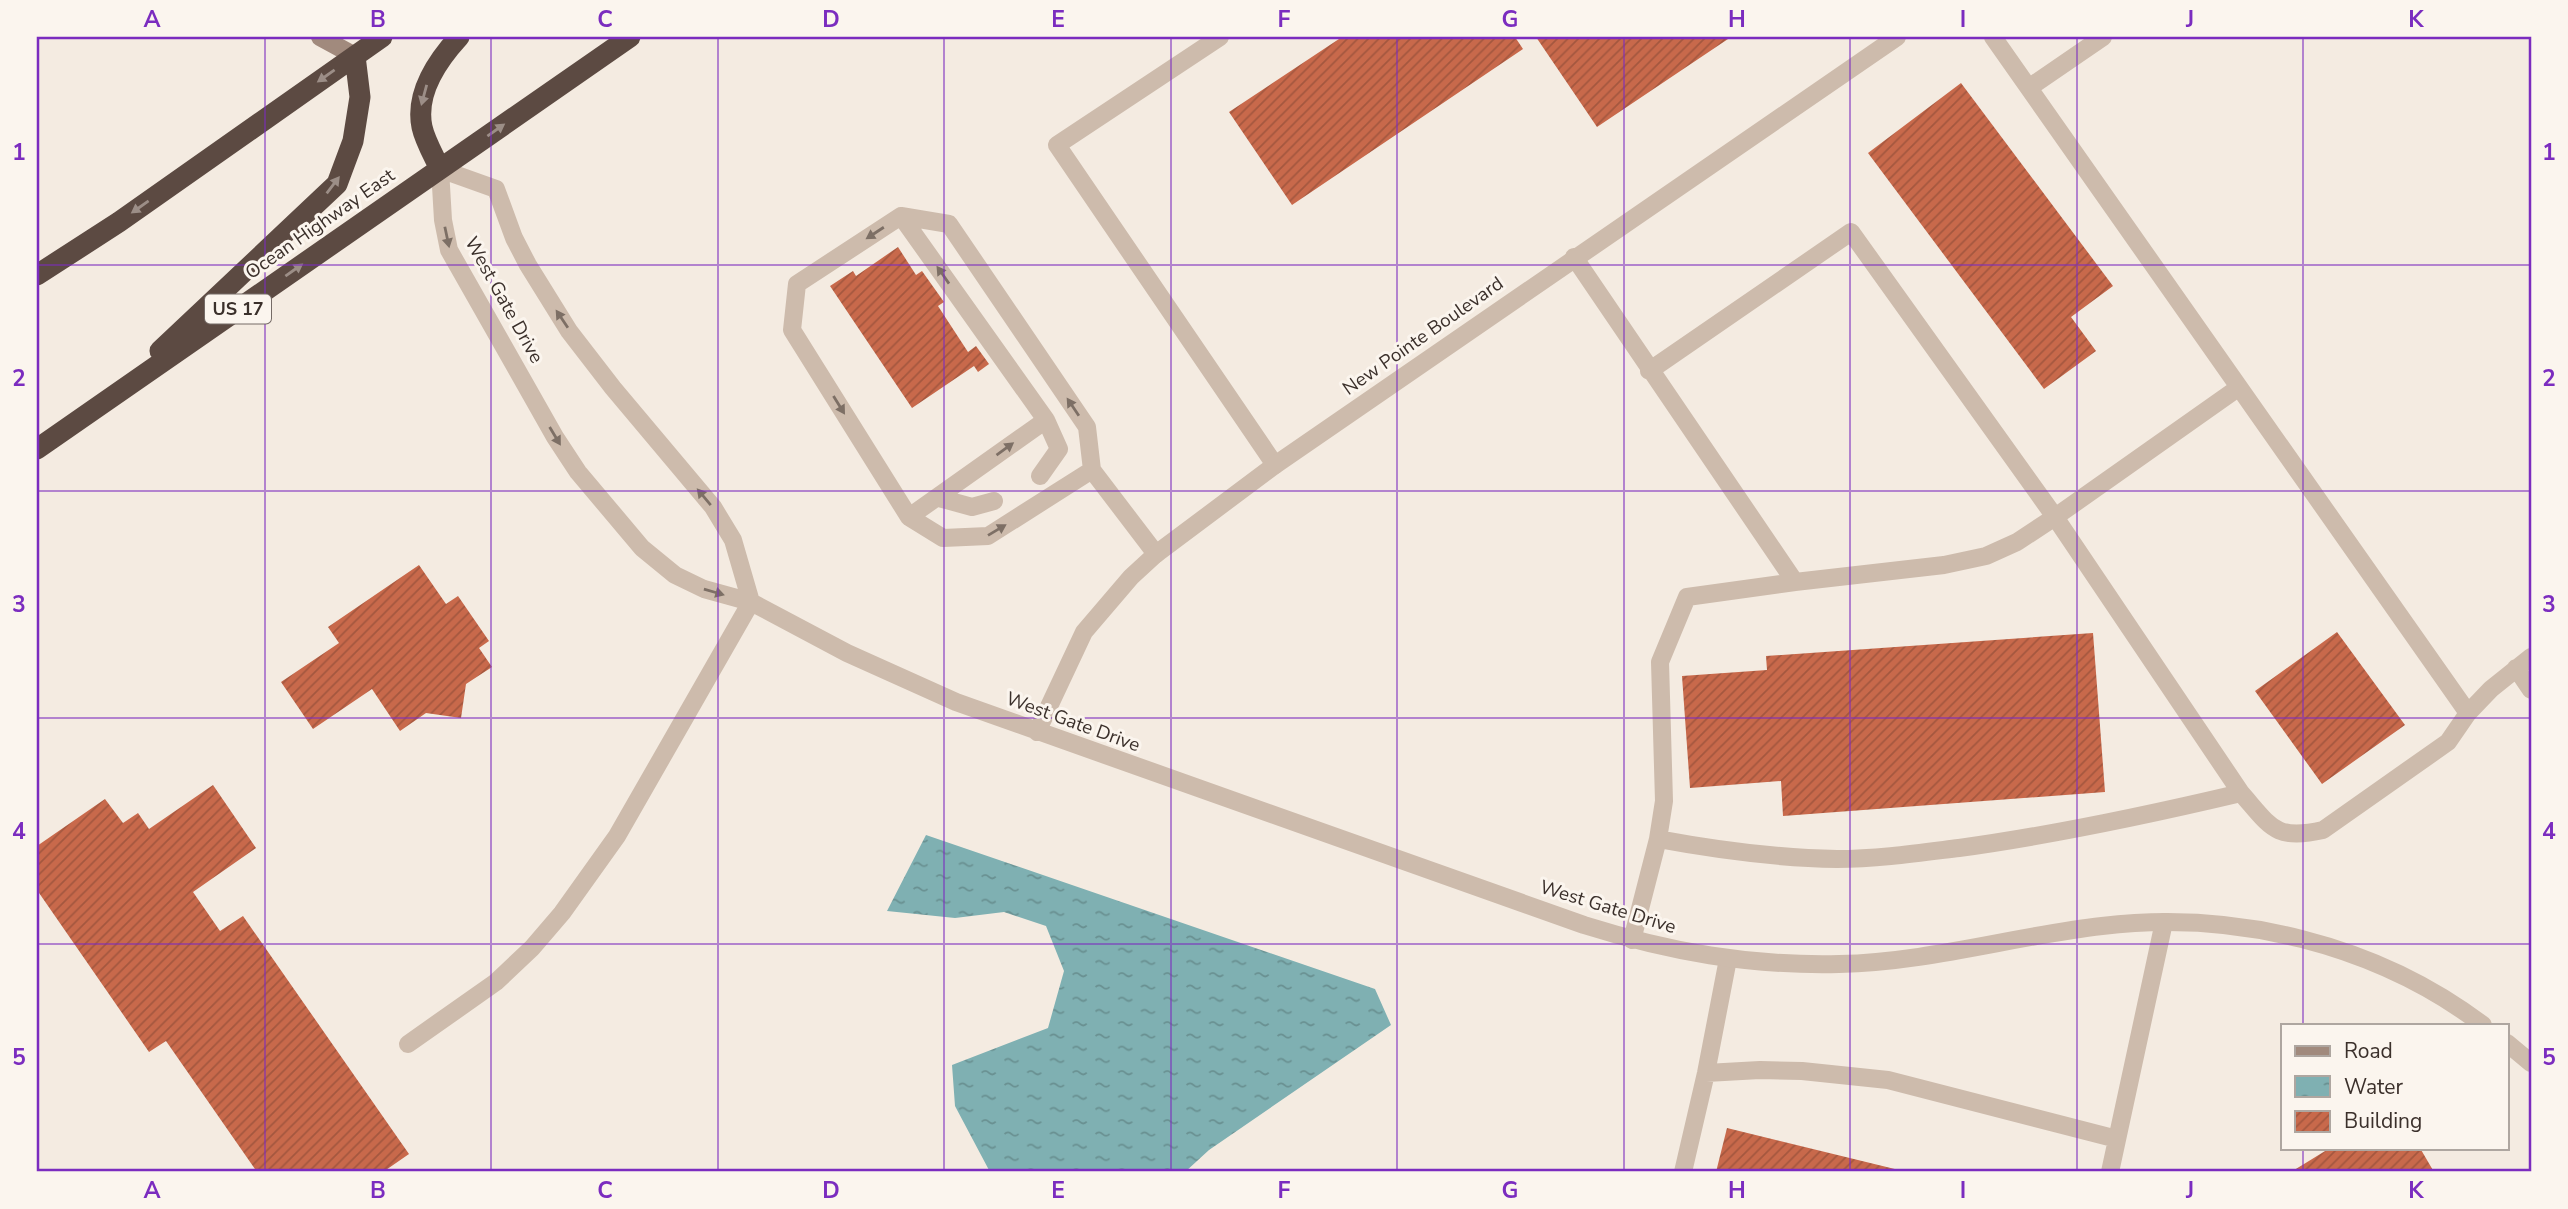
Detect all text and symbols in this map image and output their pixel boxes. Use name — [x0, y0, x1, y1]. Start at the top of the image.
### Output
text: A — [143, 4, 161, 35]
text: B — [370, 4, 386, 35]
text: C — [597, 4, 613, 35]
text: D — [822, 4, 840, 35]
text: E — [1051, 4, 1065, 35]
text: F — [1278, 4, 1291, 35]
text: G — [1502, 4, 1518, 35]
text: H — [1728, 4, 1746, 35]
text: I — [1960, 4, 1966, 35]
text: J — [2185, 4, 2194, 35]
text: K — [2408, 4, 2424, 35]
one-way arrow — [317, 69, 335, 83]
one-way arrow — [419, 84, 429, 105]
one-way arrow — [487, 123, 505, 137]
text: 1 — [12, 137, 26, 168]
text: 1 — [2542, 137, 2556, 168]
street label: Ocean Highway East — [240, 162, 400, 285]
one-way arrow — [326, 175, 340, 194]
one-way arrow — [131, 200, 149, 214]
one-way arrow — [441, 226, 452, 248]
one-way arrow — [865, 226, 884, 239]
street label: West Gate Drive — [458, 232, 550, 368]
one-way arrow — [285, 263, 303, 277]
one-way arrow — [936, 266, 950, 284]
street label: New Pointe Boulevard — [1337, 271, 1509, 401]
road number: US 17 — [205, 295, 271, 324]
one-way arrow — [556, 310, 569, 329]
text: 2 — [12, 363, 26, 394]
text: 2 — [2542, 363, 2556, 394]
one-way arrow — [833, 395, 846, 415]
one-way arrow — [1066, 398, 1080, 416]
one-way arrow — [548, 426, 561, 446]
one-way arrow — [996, 442, 1014, 456]
one-way arrow — [697, 488, 712, 505]
one-way arrow — [987, 524, 1007, 537]
one-way arrow — [704, 587, 725, 597]
text: 3 — [12, 589, 26, 620]
text: 3 — [2542, 589, 2556, 620]
street label: West Gate Drive — [1002, 686, 1144, 758]
text: 4 — [12, 816, 26, 847]
text: 4 — [2542, 816, 2556, 847]
street label: West Gate Drive — [1537, 874, 1679, 940]
legend — [2281, 1024, 2508, 1150]
text: Road — [2344, 1037, 2393, 1065]
text: 5 — [12, 1042, 26, 1073]
text: 5 — [2542, 1042, 2556, 1073]
text: Water — [2344, 1073, 2403, 1101]
text: Building — [2344, 1107, 2422, 1135]
text: A — [143, 1175, 161, 1206]
text: B — [370, 1175, 386, 1206]
text: C — [597, 1175, 613, 1206]
text: D — [822, 1175, 840, 1206]
text: E — [1051, 1175, 1065, 1206]
text: F — [1278, 1175, 1291, 1206]
text: G — [1502, 1175, 1518, 1206]
text: H — [1728, 1175, 1746, 1206]
text: I — [1960, 1175, 1966, 1206]
text: J — [2185, 1175, 2194, 1206]
text: K — [2408, 1175, 2424, 1206]

